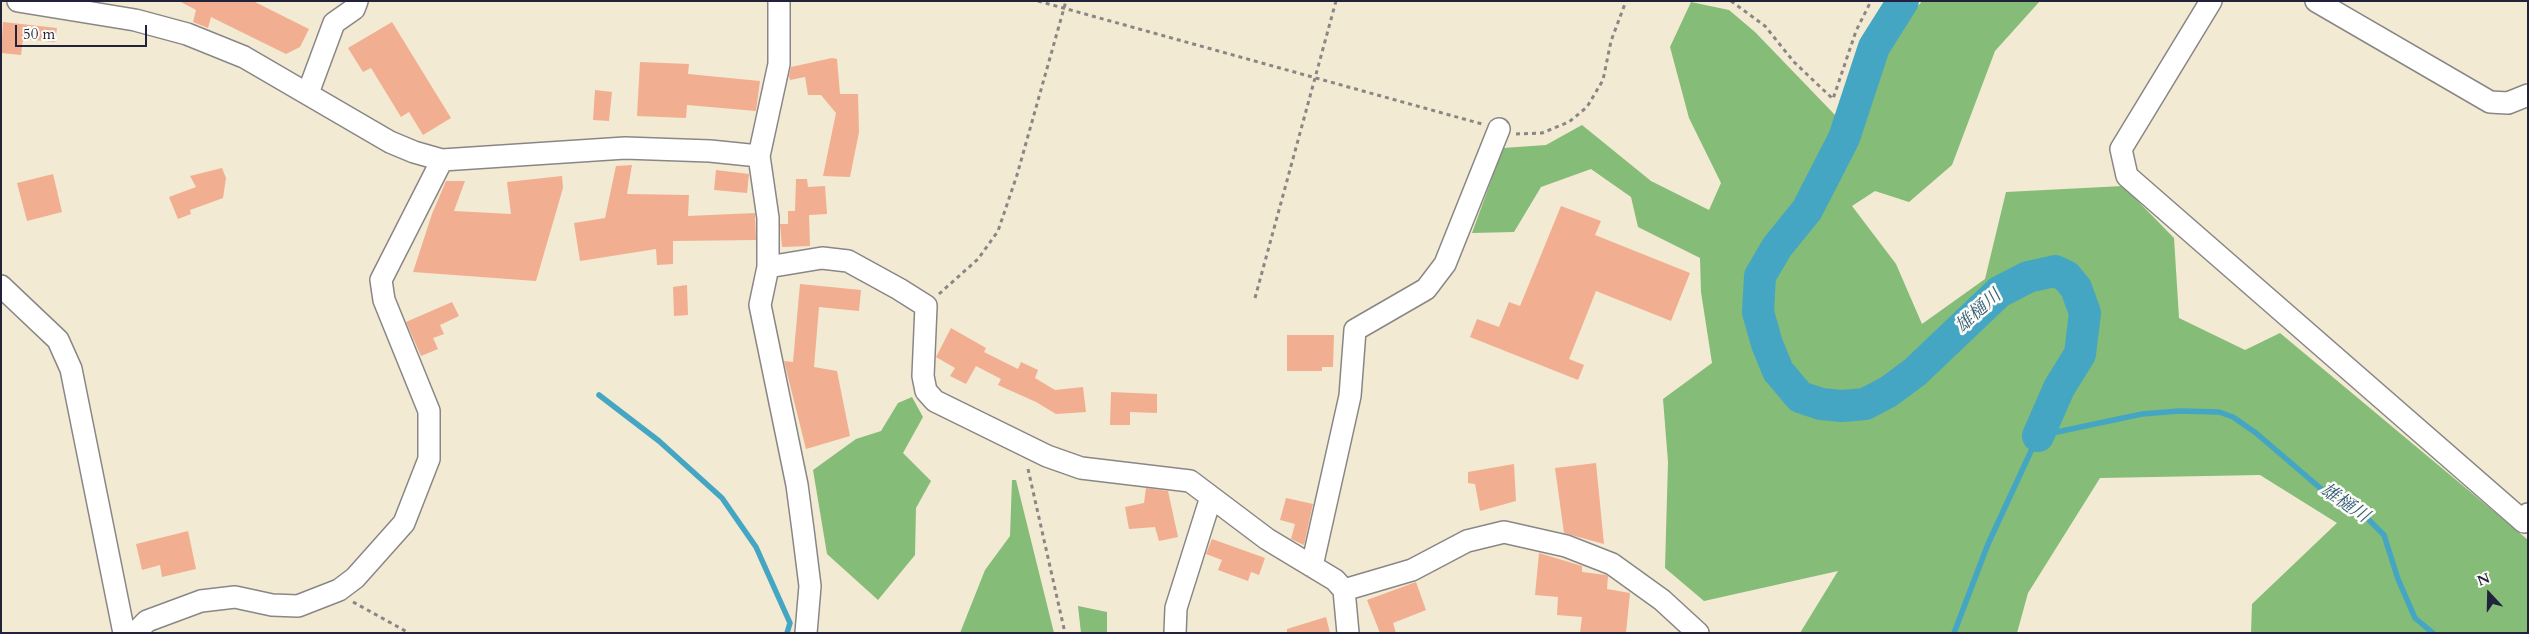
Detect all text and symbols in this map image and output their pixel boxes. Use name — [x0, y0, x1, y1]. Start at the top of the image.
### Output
scale bar — [18, 15, 150, 47]
text: 50 m — [23, 24, 55, 44]
water label: 雄樋川 — [1952, 286, 2006, 338]
water label: 雄樋川 — [2316, 480, 2372, 528]
text: N — [2474, 568, 2493, 591]
north arrow — [2464, 569, 2514, 619]

